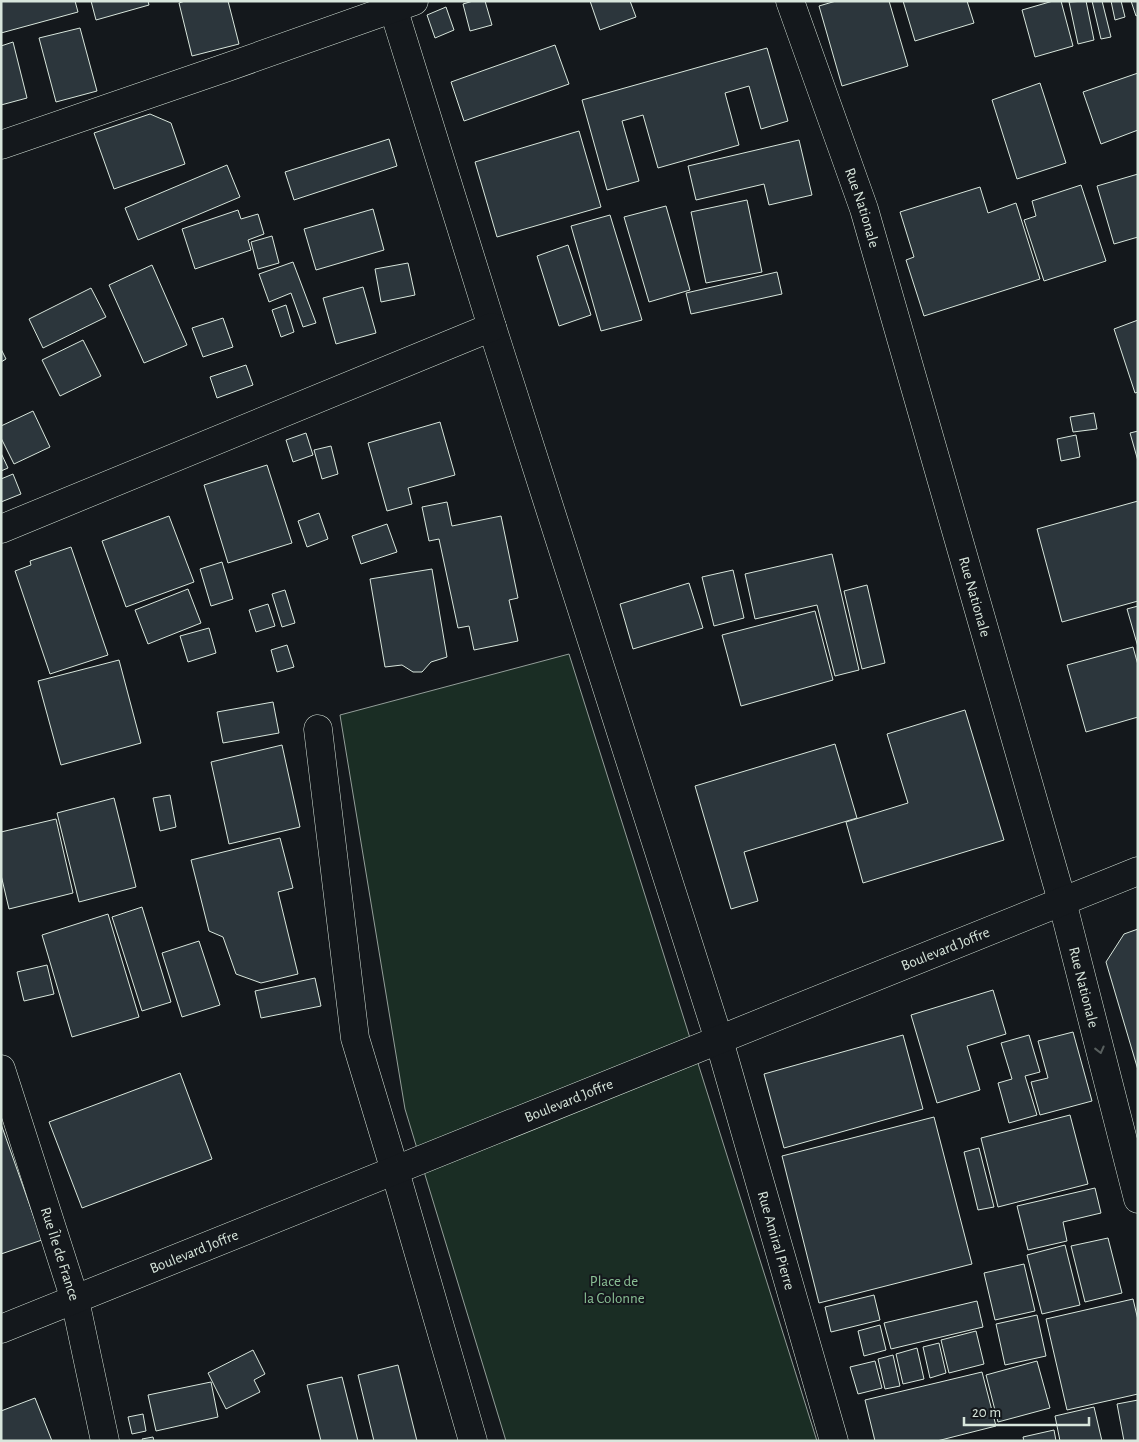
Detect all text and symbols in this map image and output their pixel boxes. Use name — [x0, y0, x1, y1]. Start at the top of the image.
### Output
street label: Rue Nationale — [842, 166, 882, 249]
street label: Rue Nationale — [956, 555, 993, 639]
street label: Boulevard Joffre — [899, 925, 992, 974]
street label: Rue Nationale — [1066, 945, 1101, 1029]
one-way arrow — [1094, 1046, 1105, 1055]
street label: Boulevard Joffre — [523, 1076, 615, 1125]
street label: Rue Amiral Pierre — [755, 1189, 797, 1292]
street label: Rue Île de France — [38, 1205, 82, 1303]
street label: Boulevard Joffre — [148, 1227, 241, 1276]
park label: Place de la Colonne — [583, 1274, 645, 1306]
scale bar — [964, 1394, 1089, 1426]
text: 20 m — [972, 1405, 1001, 1420]

